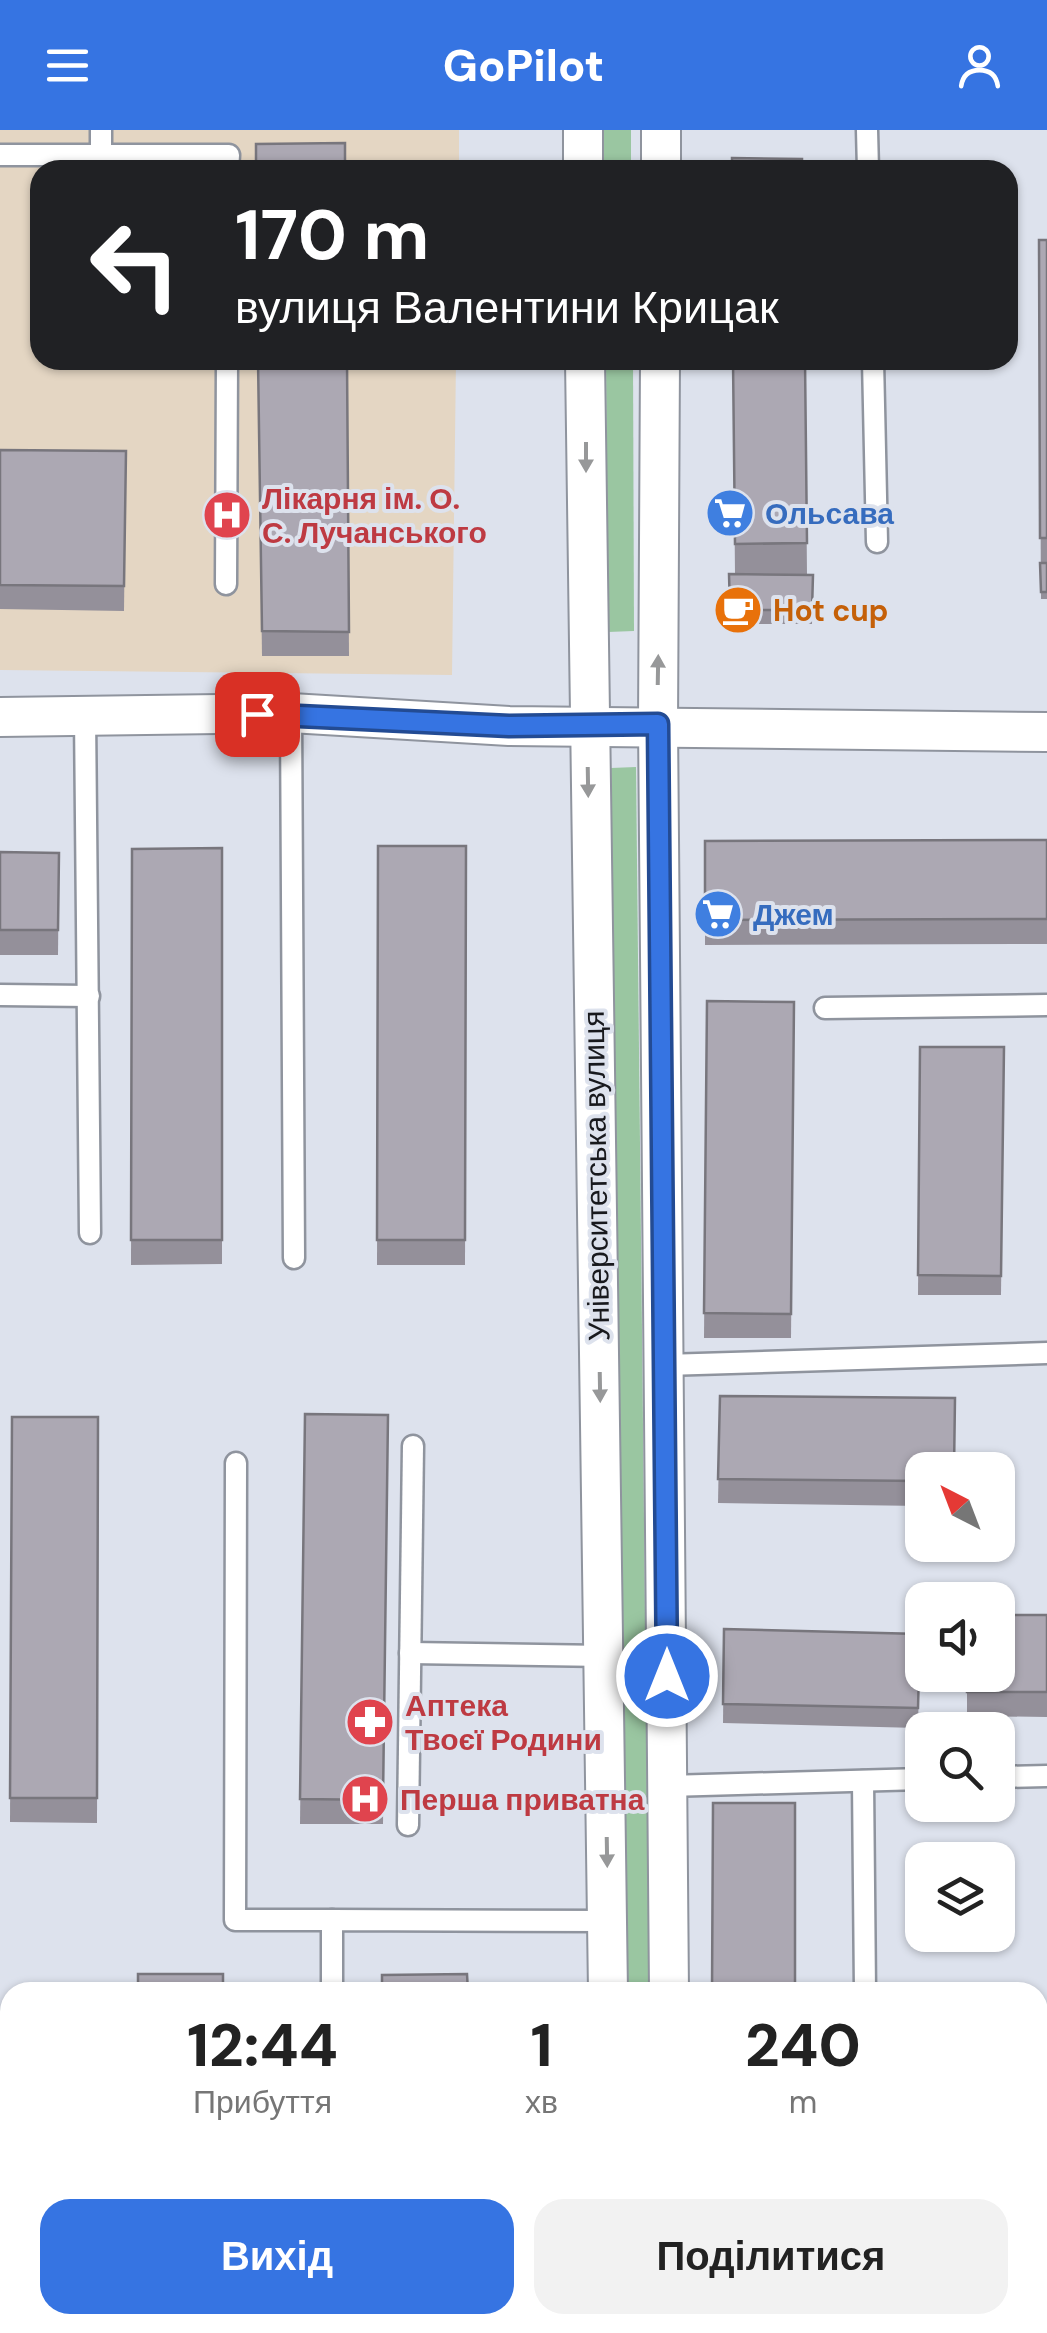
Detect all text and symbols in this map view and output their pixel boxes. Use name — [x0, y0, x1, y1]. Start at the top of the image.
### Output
text: GoPilot — [443, 36, 604, 95]
icon: menu — [40, 38, 95, 93]
icon: person — [952, 38, 1007, 93]
text: 170 m — [235, 190, 429, 281]
icon: left — [70, 200, 200, 330]
text: вулиця Валентини Крицак — [235, 278, 779, 337]
one-way arrow — [578, 442, 594, 474]
place label: Лікарня ім. О. С. Лучанського — [262, 479, 487, 552]
supermarket icon: Ольсава — [704, 487, 756, 539]
hospital icon: Лікарня ім. О. С. Лучанського — [201, 489, 253, 541]
place label: Ольсава — [765, 494, 894, 533]
cafe icon: Hot cup — [712, 584, 764, 636]
place label: Hot cup — [773, 591, 889, 630]
one-way arrow — [651, 654, 667, 686]
pin — [215, 672, 300, 757]
icon: arrive — [230, 687, 285, 742]
one-way arrow — [581, 767, 597, 799]
supermarket icon: Джем — [692, 888, 744, 940]
place label: Джем — [753, 895, 834, 934]
street label: Університетська вулиця — [574, 1010, 618, 1342]
one-way arrow — [592, 1372, 608, 1404]
north arrow — [905, 1452, 1015, 1562]
map controls — [905, 1452, 1015, 1952]
button: sound — [905, 1582, 1015, 1692]
position arrow — [615, 1624, 719, 1728]
place label: Аптека Твоєї Родини — [405, 1686, 602, 1759]
pharmacy icon: Аптека Твоєї Родини — [344, 1696, 396, 1748]
button: search — [905, 1712, 1015, 1822]
hospital icon: Перша приватна — [339, 1773, 391, 1825]
place label: Перша приватна — [400, 1780, 645, 1819]
one-way arrow — [599, 1837, 615, 1869]
button: layers — [905, 1842, 1015, 1952]
text: 12:44 — [187, 2006, 338, 2085]
text: 1 — [530, 2006, 553, 2085]
text: 240 — [745, 2006, 861, 2085]
text: Прибуття — [193, 2081, 332, 2123]
text: хв — [525, 2081, 558, 2123]
text: m — [789, 2081, 817, 2123]
button: Вихід — [40, 2199, 514, 2314]
button: Поділитися — [534, 2199, 1008, 2314]

